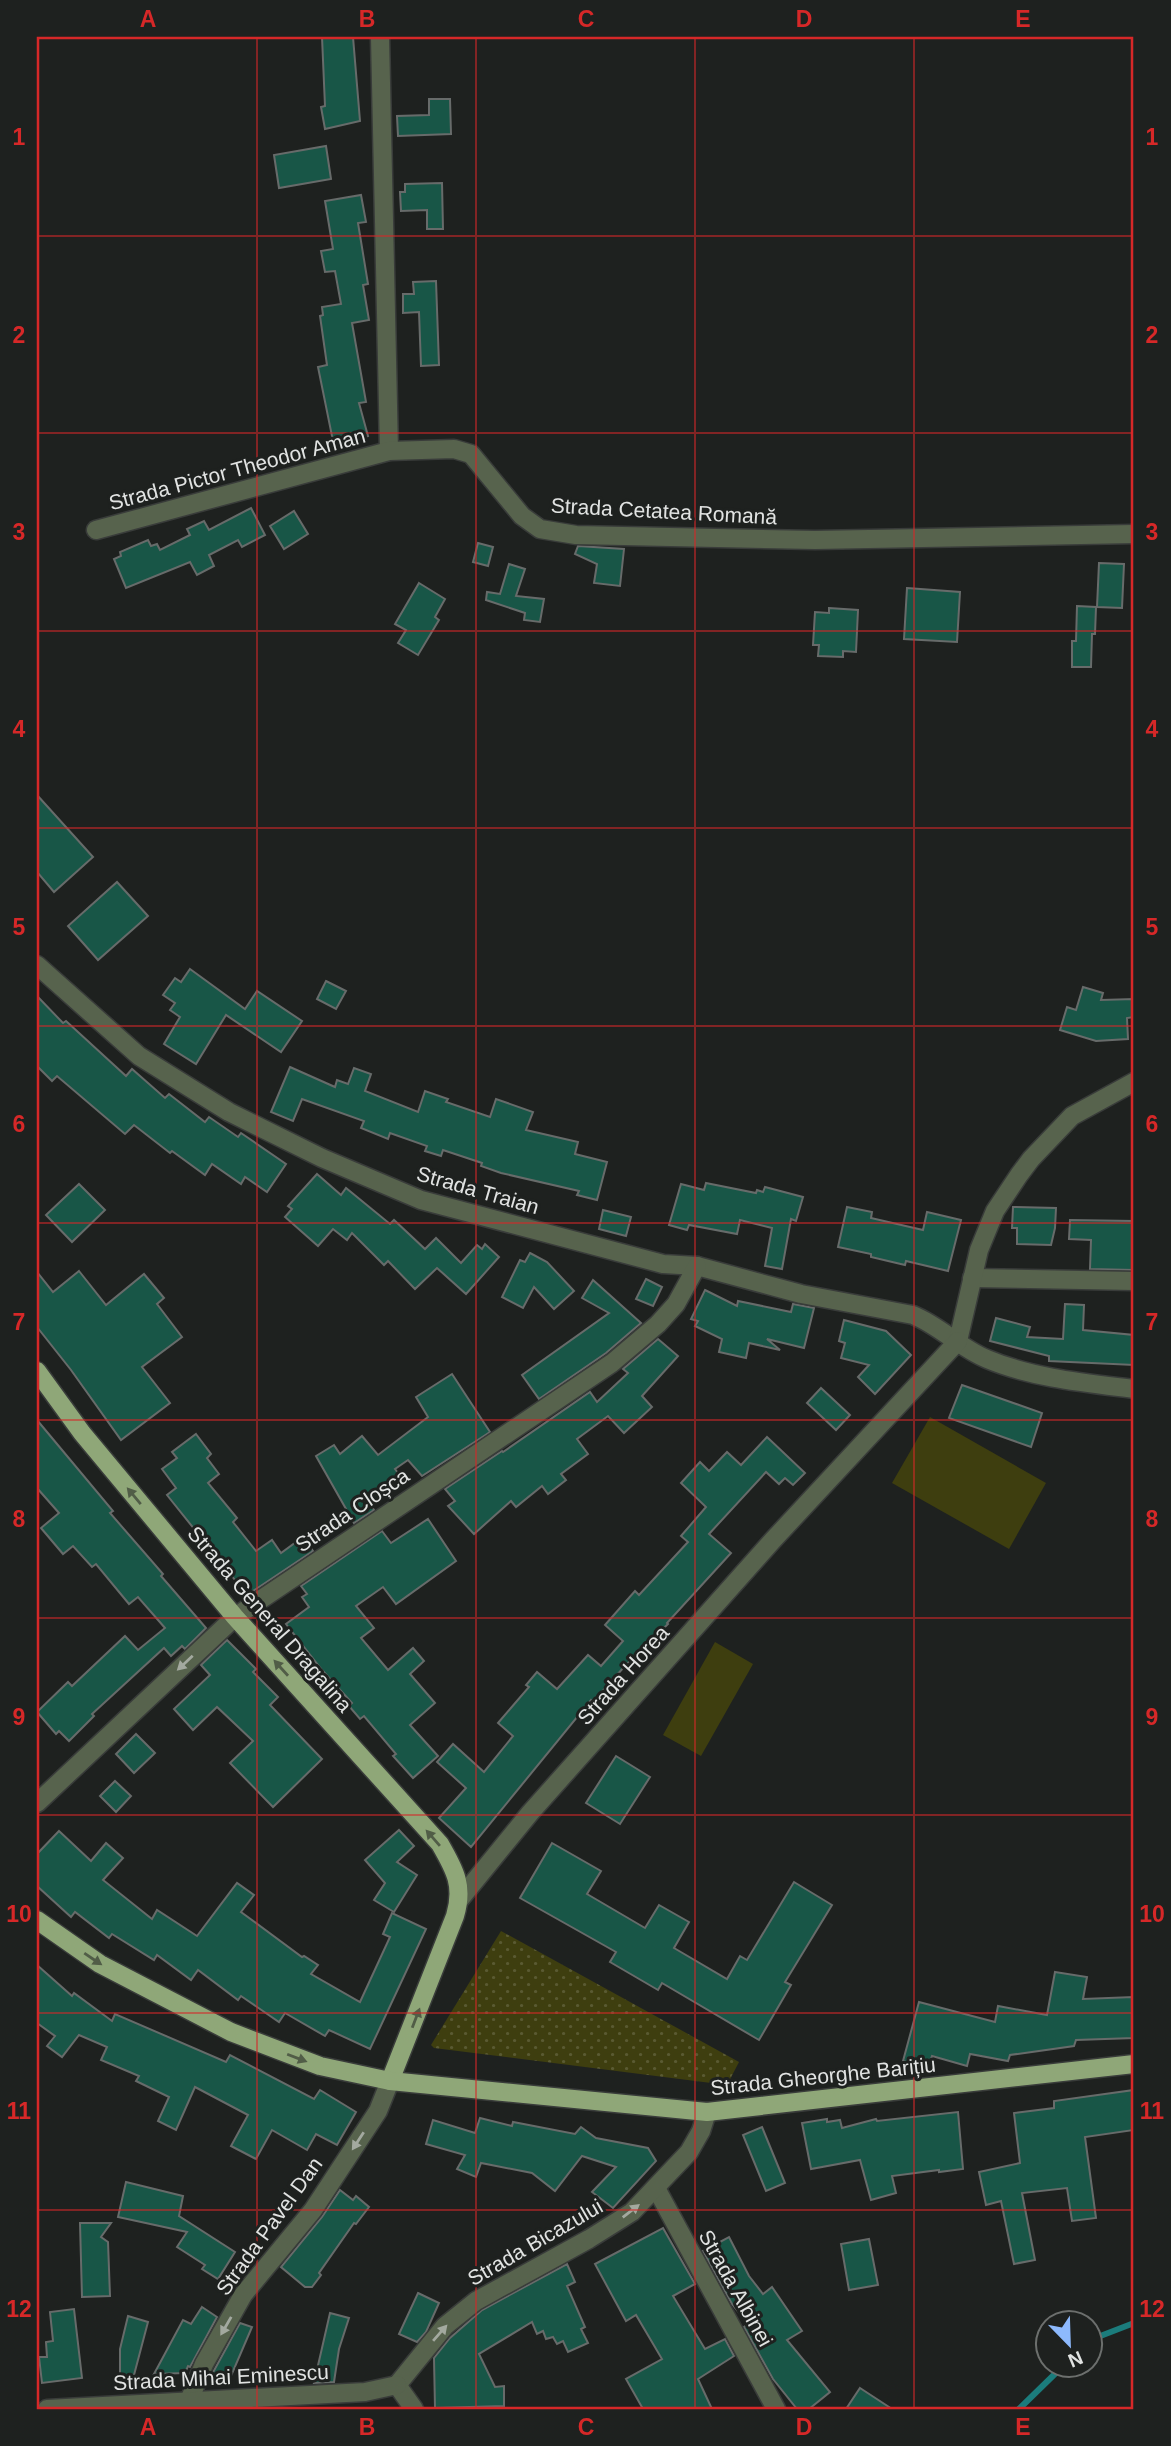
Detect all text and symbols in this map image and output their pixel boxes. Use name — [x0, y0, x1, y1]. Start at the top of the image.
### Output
text: A — [140, 6, 156, 32]
text: B — [359, 6, 375, 32]
text: C — [578, 6, 594, 32]
text: D — [796, 6, 812, 32]
text: E — [1015, 6, 1031, 32]
text: 1 — [13, 124, 26, 150]
text: 1 — [1146, 124, 1159, 150]
text: 2 — [13, 322, 25, 348]
text: 2 — [1146, 322, 1158, 348]
street label: Strada Pictor Theodor Aman — [106, 424, 368, 514]
street label: Strada Cetatea Romană — [550, 494, 778, 528]
text: 3 — [13, 519, 25, 545]
text: 3 — [1146, 519, 1158, 545]
text: 4 — [13, 716, 26, 742]
text: 4 — [1146, 716, 1159, 742]
text: 5 — [13, 914, 26, 940]
text: 5 — [1146, 914, 1159, 940]
text: 6 — [13, 1111, 25, 1137]
text: 6 — [1146, 1111, 1158, 1137]
street label: Strada Traian — [414, 1162, 542, 1218]
text: 7 — [13, 1309, 25, 1335]
text: 7 — [1146, 1309, 1158, 1335]
street label: Strada Cloșca — [291, 1463, 413, 1556]
one-way arrow — [126, 1487, 141, 1505]
text: 8 — [13, 1506, 26, 1532]
text: 8 — [1146, 1506, 1159, 1532]
street label: Strada General Dragalina — [183, 1522, 357, 1717]
street label: Strada Horea — [573, 1621, 674, 1729]
one-way arrow — [177, 1655, 194, 1671]
one-way arrow — [274, 1660, 290, 1677]
text: 9 — [13, 1704, 25, 1730]
text: 9 — [1146, 1704, 1158, 1730]
one-way arrow — [426, 1829, 441, 1846]
text: 10 — [6, 1901, 32, 1927]
text: 10 — [1139, 1901, 1165, 1927]
one-way arrow — [84, 1952, 102, 1966]
one-way arrow — [411, 2008, 422, 2029]
one-way arrow — [287, 2052, 308, 2063]
street label: Strada Gheorghe Barițiu — [709, 2053, 937, 2099]
text: 11 — [7, 2098, 31, 2124]
text: 11 — [1140, 2098, 1164, 2124]
one-way arrow — [352, 2132, 365, 2151]
street label: Strada Pavel Dan — [211, 2153, 327, 2299]
street label: Strada Bicazului — [464, 2194, 606, 2290]
one-way arrow — [621, 2204, 639, 2219]
street label: Strada Albinei — [695, 2226, 777, 2350]
text: 12 — [6, 2296, 32, 2322]
text: 12 — [1139, 2296, 1165, 2322]
north arrow — [1034, 2310, 1104, 2380]
one-way arrow — [220, 2316, 232, 2336]
one-way arrow — [432, 2324, 447, 2341]
text: N — [1065, 2347, 1086, 2372]
street label: Strada Mihai Eminescu — [113, 2360, 329, 2394]
text: A — [140, 2414, 156, 2440]
text: B — [359, 2414, 375, 2440]
text: C — [578, 2414, 594, 2440]
text: D — [796, 2414, 812, 2440]
text: E — [1015, 2414, 1031, 2440]

